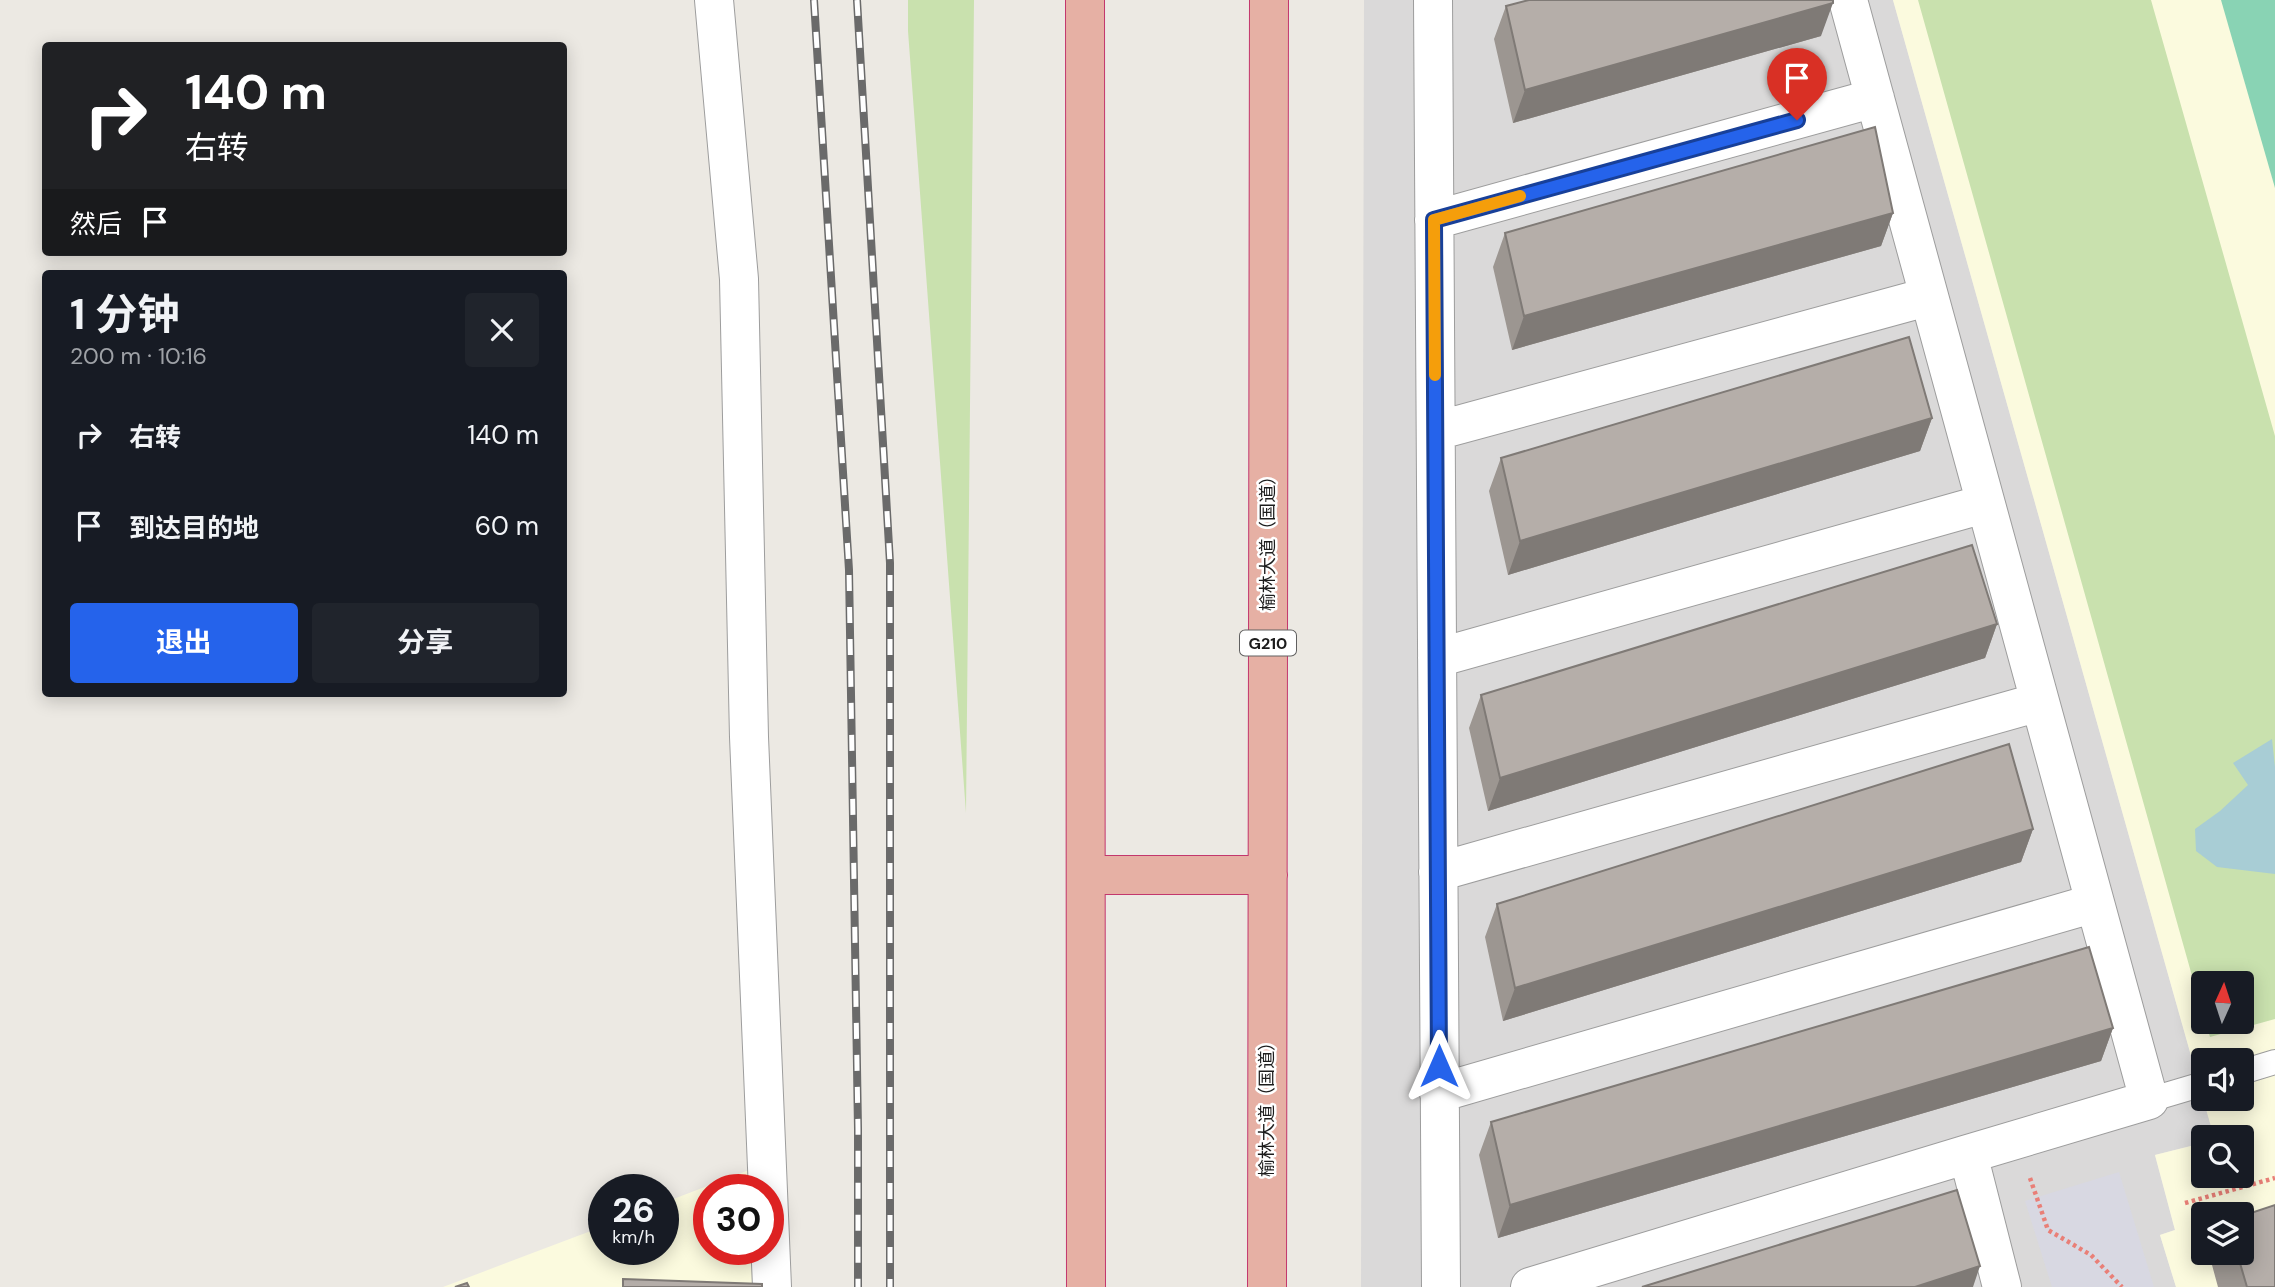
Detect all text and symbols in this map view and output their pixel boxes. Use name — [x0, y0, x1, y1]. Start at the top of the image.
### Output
pin — [1767, 48, 1827, 120]
icon: arrive — [1778, 59, 1816, 97]
text: 140 m — [185, 60, 327, 124]
icon: right — [70, 70, 161, 161]
text: 右转 — [185, 127, 249, 169]
icon: arrive — [136, 203, 174, 241]
text: 然后 — [70, 207, 122, 241]
text: 1 分钟 — [70, 287, 179, 342]
button: close — [465, 293, 539, 367]
text: 200 m · 10:16 — [70, 341, 207, 371]
icon: right — [70, 416, 108, 454]
text: 140 m — [467, 418, 539, 452]
text: 右转 — [129, 420, 181, 454]
street label: 榆林大道（国道） — [1256, 467, 1280, 611]
icon: arrive — [70, 507, 108, 545]
text: 60 m — [475, 509, 539, 543]
text: 到达目的地 — [129, 511, 259, 545]
button: 退出 — [70, 603, 298, 683]
button: 分享 — [312, 603, 539, 683]
road number: G210 — [1240, 630, 1296, 656]
north arrow — [2191, 971, 2254, 1034]
map controls — [2191, 971, 2254, 1265]
position arrow — [1402, 1029, 1476, 1103]
street label: 榆林大道（国道） — [1255, 1033, 1279, 1177]
button: sound — [2191, 1048, 2254, 1111]
button: search — [2191, 1125, 2254, 1188]
speed limit sign: 30 — [693, 1174, 784, 1265]
text: 26 — [612, 1187, 655, 1233]
button: layers — [2191, 1202, 2254, 1265]
text: km/h — [612, 1225, 655, 1249]

